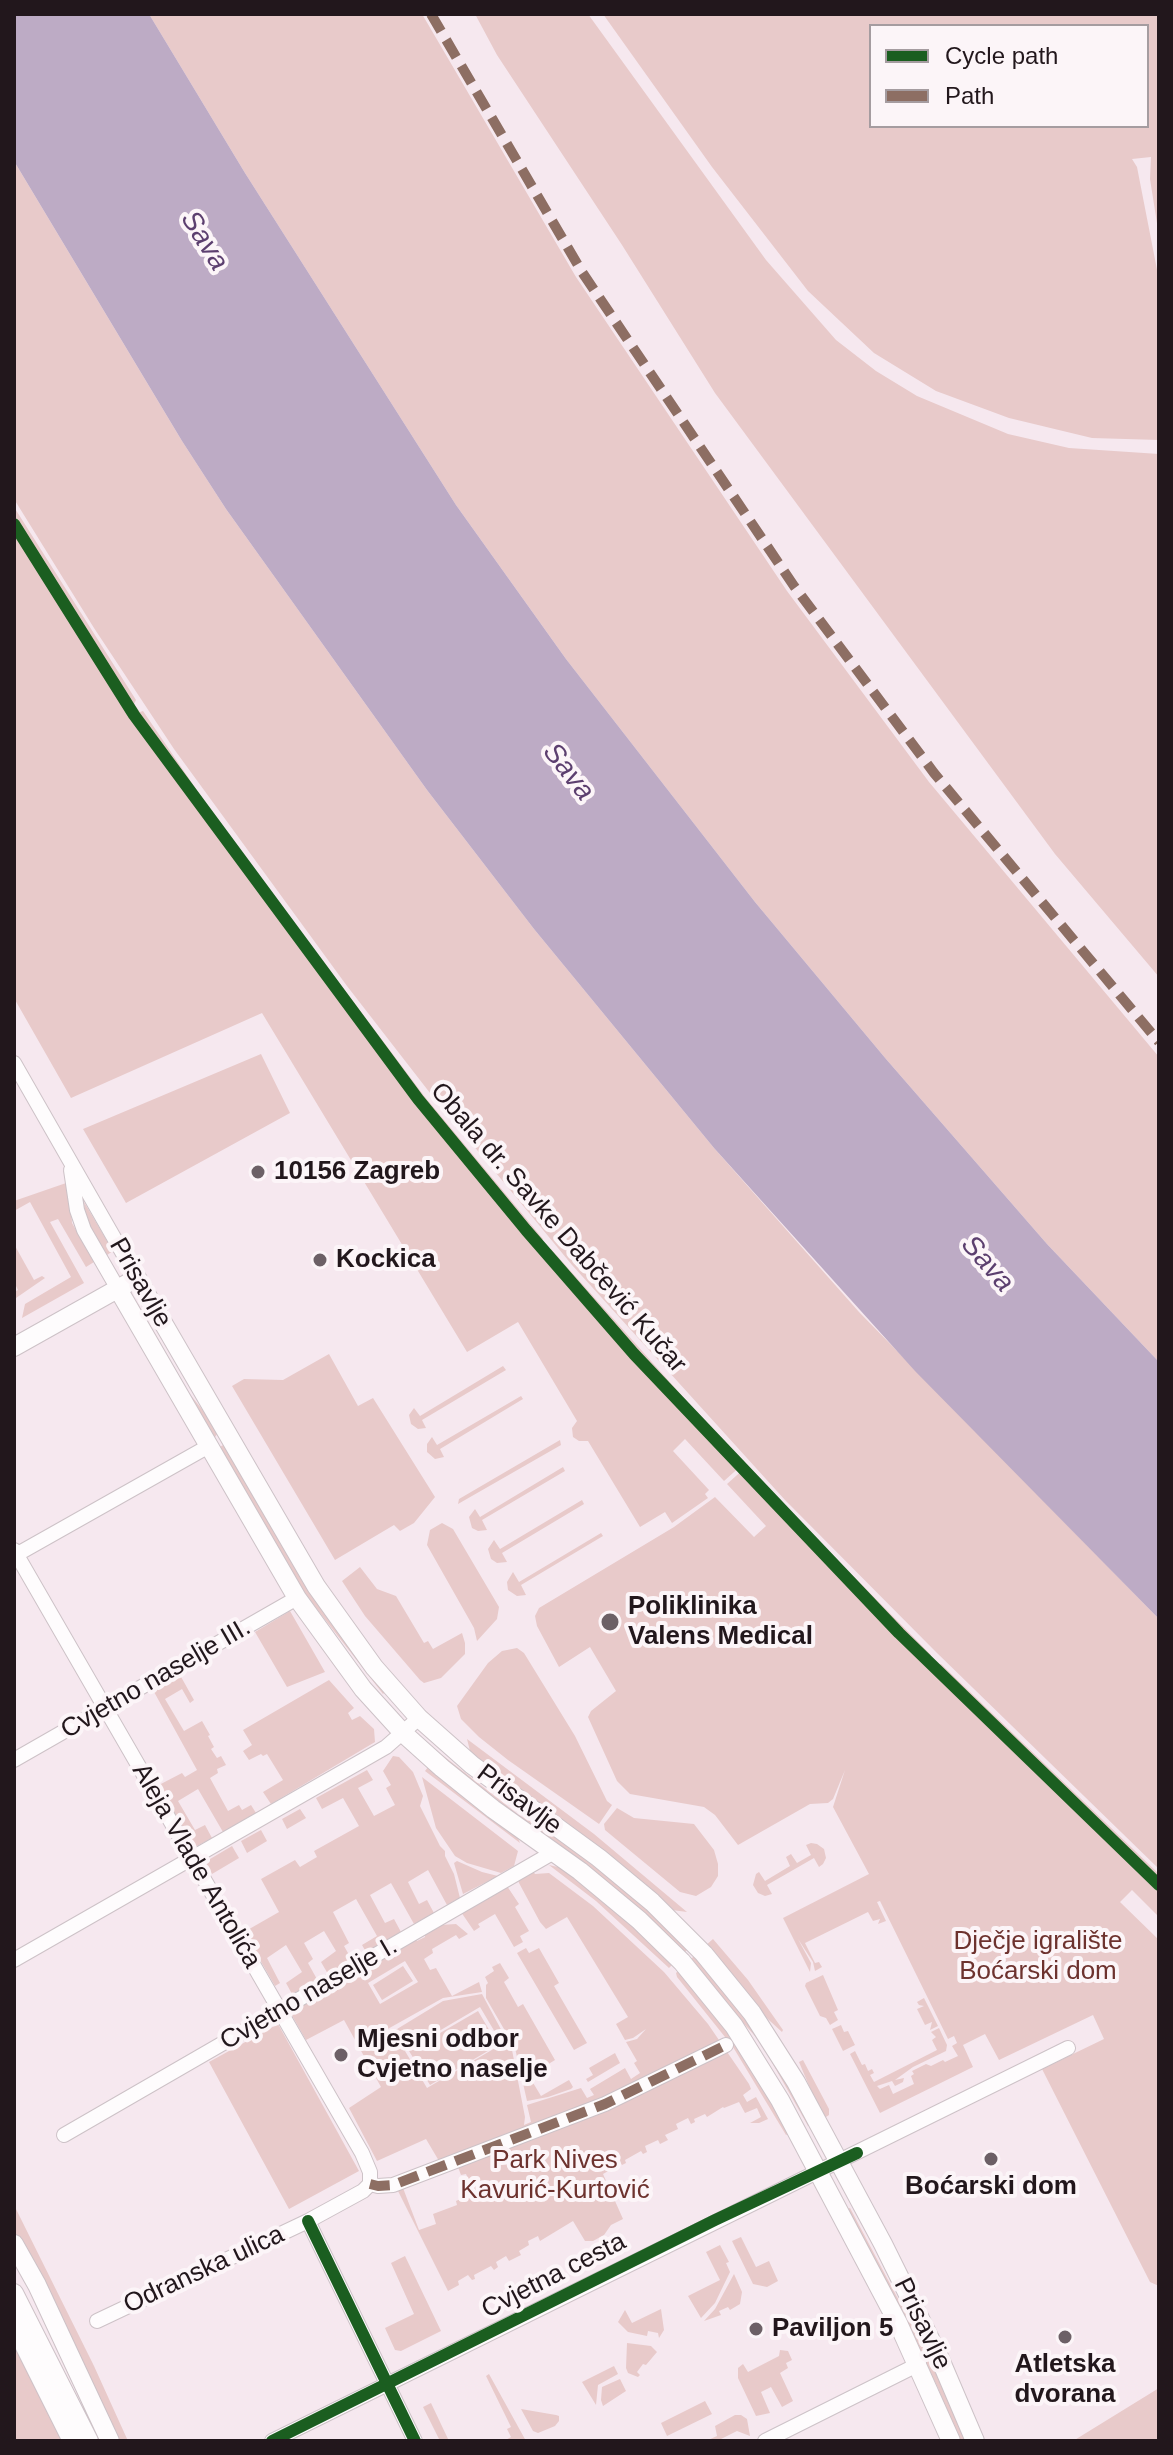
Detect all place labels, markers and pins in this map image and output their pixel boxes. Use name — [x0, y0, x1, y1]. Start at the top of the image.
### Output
place label: 10156 Zagreb — [274, 1156, 440, 1188]
marker: 10156 Zagreb — [249, 1163, 267, 1181]
place label: Kockica — [336, 1244, 436, 1276]
marker: Kockica — [311, 1251, 329, 1269]
place label: Poliklinika Valens Medical — [628, 1591, 813, 1652]
marker: Poliklinika Valens Medical — [599, 1611, 621, 1633]
place label: Mjesni odbor Cvjetno naselje — [357, 2024, 548, 2086]
marker: Mjesni odbor Cvjetno naselje — [332, 2046, 350, 2064]
marker: Boćarski dom — [982, 2150, 1000, 2168]
place label: Boćarski dom — [905, 2171, 1077, 2203]
place label: Paviljon 5 — [772, 2313, 893, 2345]
marker: Paviljon 5 — [747, 2320, 765, 2338]
marker: Atletska dvorana — [1056, 2328, 1074, 2346]
place label: Atletska dvorana — [1014, 2349, 1116, 2410]

